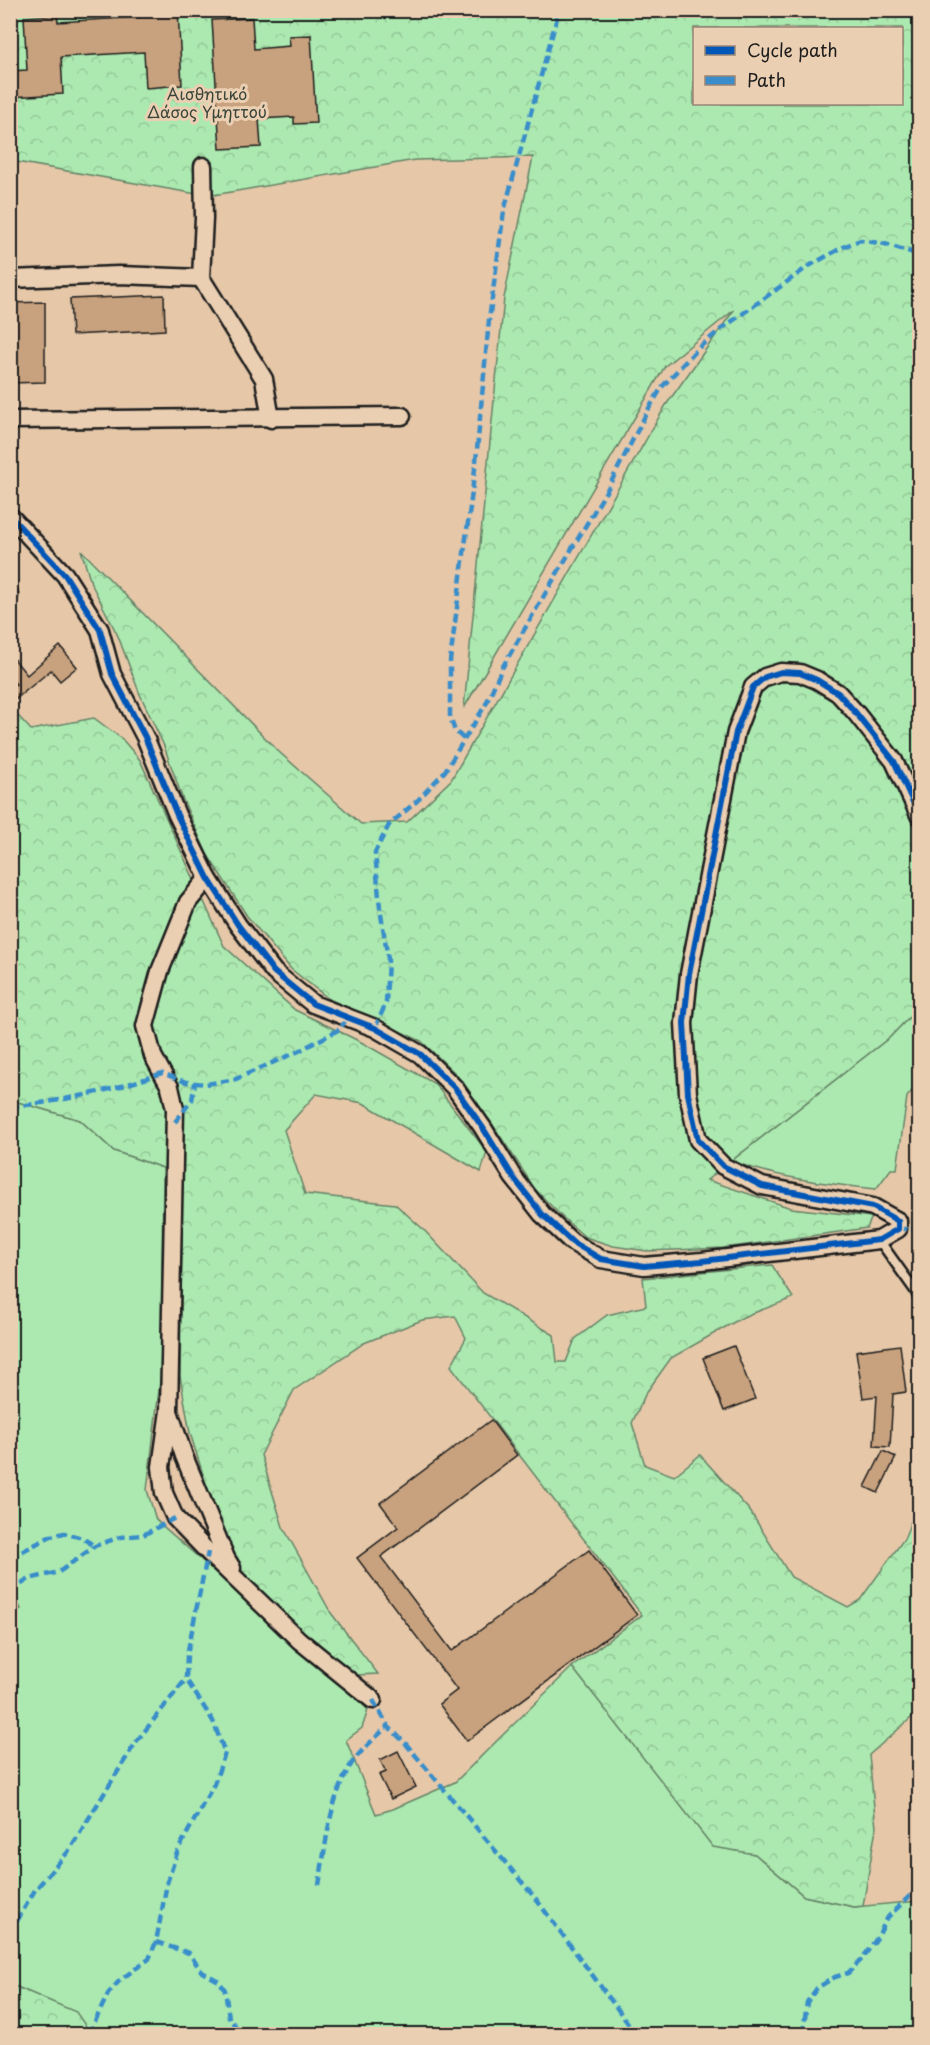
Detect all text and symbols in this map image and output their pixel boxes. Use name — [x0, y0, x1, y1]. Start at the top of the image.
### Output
legend — [693, 27, 903, 105]
text: Cycle path — [747, 36, 838, 63]
text: Path — [747, 66, 786, 93]
park label: Αισθητικό Δάσος Υμηττού — [147, 81, 267, 123]

